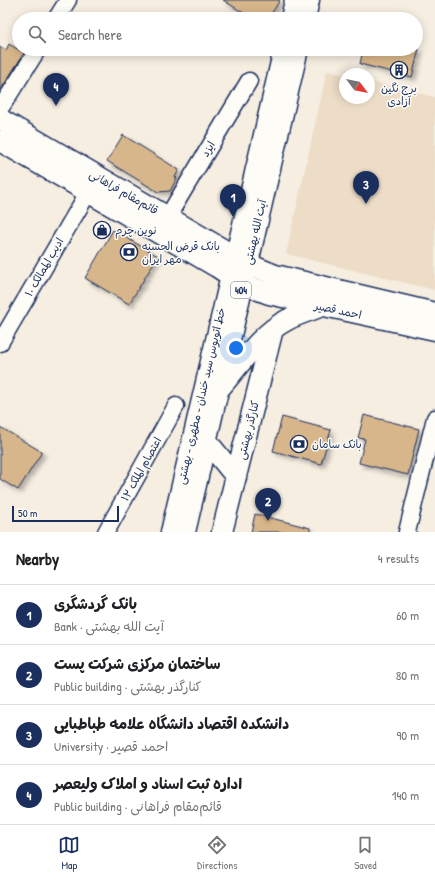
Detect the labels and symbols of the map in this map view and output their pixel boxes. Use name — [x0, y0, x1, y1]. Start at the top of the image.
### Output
building icon: برج نگین آزادی — [389, 60, 409, 80]
north arrow — [339, 68, 375, 104]
pin: 4 — [43, 73, 69, 106]
place label: برج نگین آزادی — [381, 81, 417, 108]
street label: ایزد — [198, 139, 218, 159]
street label: قائم‌مقام فراهانی — [86, 167, 161, 219]
pin: 3 — [353, 171, 379, 204]
pin: 1 — [220, 184, 246, 217]
street label: آیت الله بهشتی — [241, 197, 271, 266]
shop icon: نوین چرم — [92, 220, 112, 240]
place label: نوین چرم — [115, 223, 156, 239]
street label: ادیب الممالک ۱۰ — [22, 235, 67, 299]
place label: بانک قرض الحسنه مهر ایران — [142, 239, 220, 266]
bank icon: بانک قرض الحسنه مهر ایران — [119, 242, 139, 262]
road number: 404 — [231, 282, 251, 298]
street label: احمد قصیر — [312, 298, 363, 322]
street label: خط اتوبوس سید خندان - مطهری - بهشتی — [174, 306, 229, 486]
your location — [226, 338, 246, 358]
street label: کنارگذر بهشتی — [234, 399, 263, 461]
street label: اعتصام الملک ۱۲ — [118, 434, 166, 505]
bank icon: بانک سامان — [289, 434, 309, 454]
place label: بانک سامان — [312, 437, 362, 452]
pin: 2 — [255, 488, 281, 521]
scale bar — [12, 504, 119, 523]

